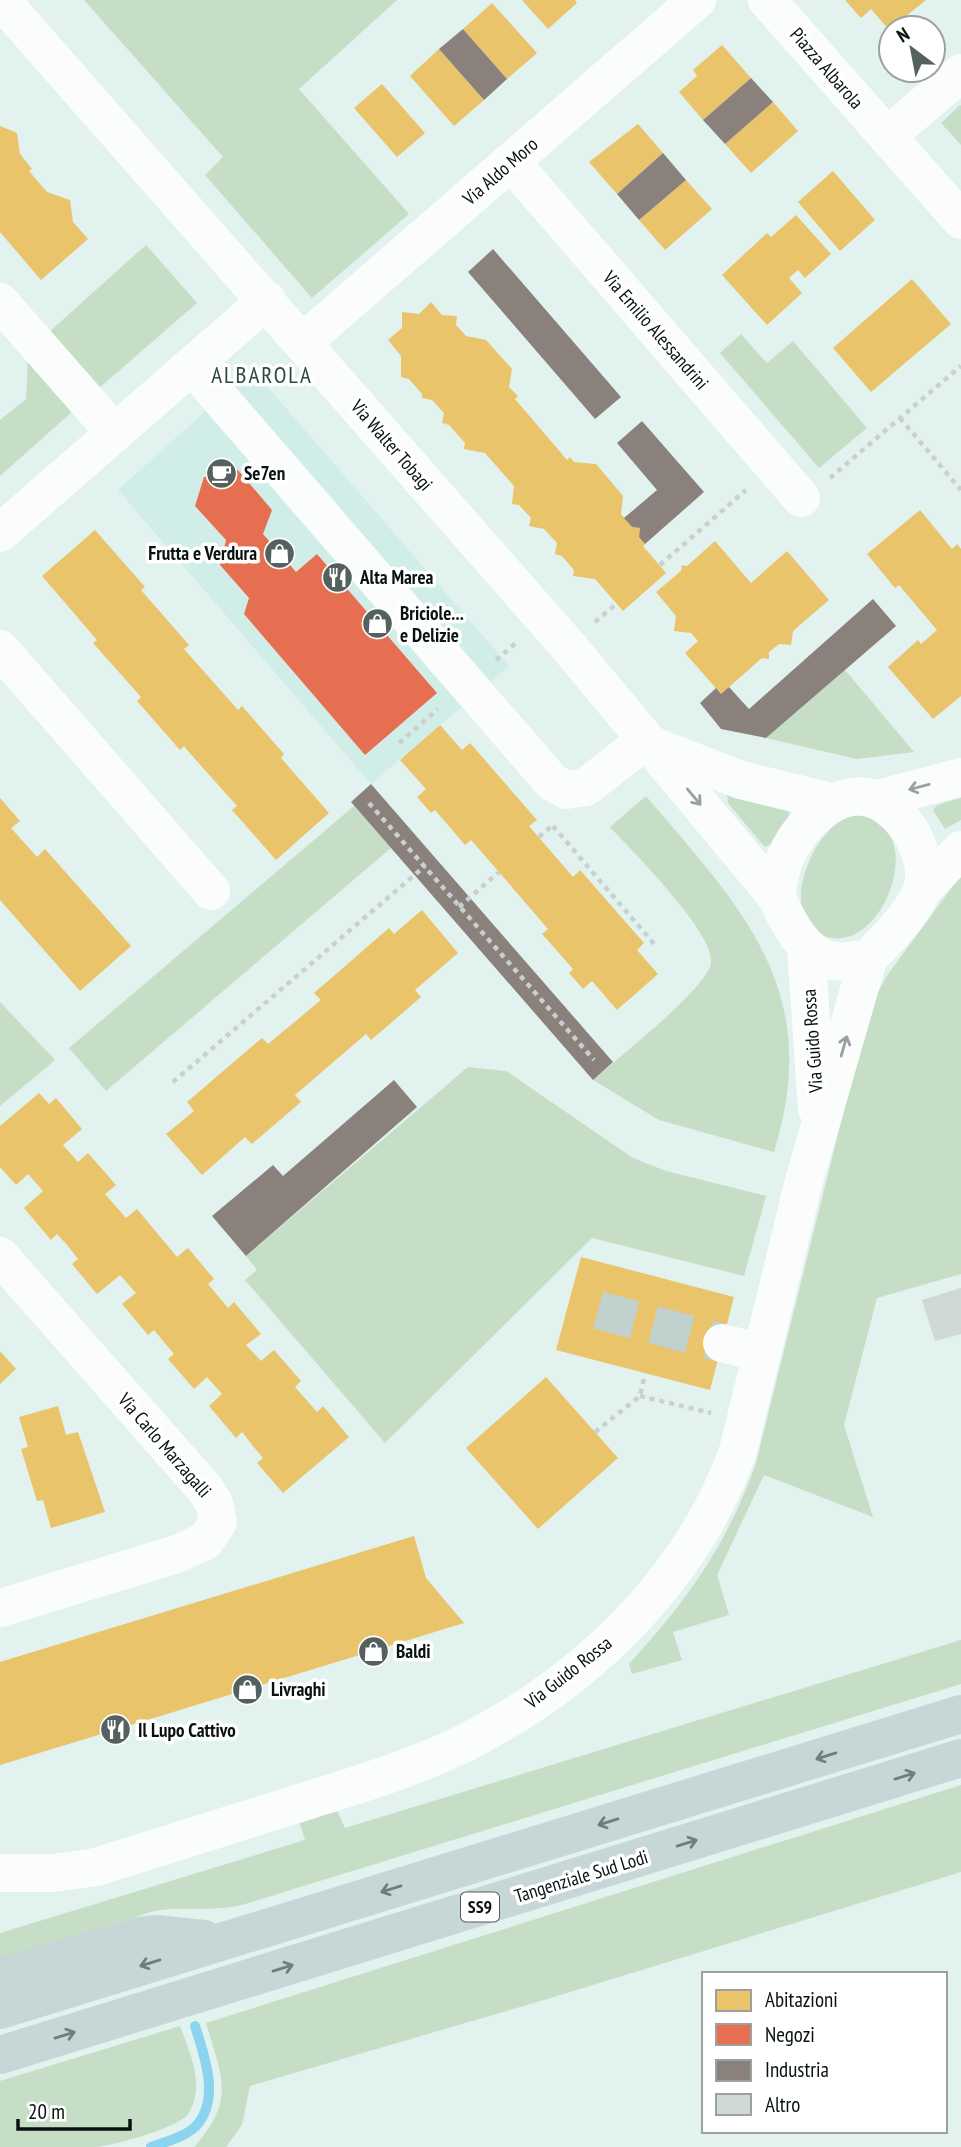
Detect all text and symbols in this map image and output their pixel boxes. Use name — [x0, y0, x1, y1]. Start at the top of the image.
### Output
north arrow — [877, 14, 947, 84]
street label: Piazza Albarola — [785, 22, 869, 114]
text: N — [892, 22, 914, 47]
street label: Via Aldo Moro — [457, 132, 542, 211]
street label: Via Emilio Alessandrini — [597, 265, 714, 394]
district label: ALBAROLA — [211, 360, 313, 389]
street label: Via Walter Tobagi — [345, 394, 438, 496]
cafe icon: Se7en — [204, 456, 238, 490]
place label: Se7en — [244, 461, 285, 485]
shop icon: Frutta e Verdura — [263, 536, 297, 570]
place label: Frutta e Verdura — [148, 541, 257, 565]
restaurant icon: Alta Marea — [320, 560, 354, 594]
place label: Alta Marea — [359, 565, 434, 589]
place label: Briciole... e Delizie — [400, 601, 464, 647]
shop icon: Briciole... e Delizie — [360, 607, 394, 641]
one-way arrow — [908, 781, 930, 794]
one-way arrow — [686, 788, 702, 806]
street label: Via Guido Rossa — [796, 988, 828, 1095]
one-way arrow — [839, 1035, 852, 1057]
street label: Via Carlo Marzagalli — [112, 1387, 217, 1502]
street label: Via Guido Rossa — [519, 1631, 616, 1714]
shop icon: Baldi — [356, 1634, 390, 1668]
place label: Baldi — [396, 1639, 431, 1663]
shop icon: Livraghi — [231, 1672, 265, 1706]
place label: Livraghi — [271, 1677, 326, 1701]
restaurant icon: Il Lupo Cattivo — [98, 1713, 132, 1747]
place label: Il Lupo Cattivo — [138, 1718, 236, 1742]
one-way arrow — [815, 1750, 837, 1763]
one-way arrow — [893, 1768, 915, 1781]
one-way arrow — [597, 1817, 619, 1830]
one-way arrow — [676, 1835, 698, 1848]
street label: Tangenziale Sud Lodi — [511, 1844, 651, 1908]
one-way arrow — [380, 1884, 402, 1897]
road number: SS9 — [461, 1893, 499, 1922]
one-way arrow — [139, 1958, 161, 1971]
one-way arrow — [271, 1960, 293, 1973]
legend — [702, 1972, 947, 2133]
text: Abitazioni — [765, 1986, 838, 2013]
text: Negozi — [765, 2021, 815, 2048]
one-way arrow — [54, 2027, 76, 2040]
text: Industria — [765, 2056, 829, 2083]
scale bar — [18, 2088, 130, 2132]
text: Altro — [765, 2091, 800, 2118]
text: 20 m — [28, 2098, 65, 2125]

